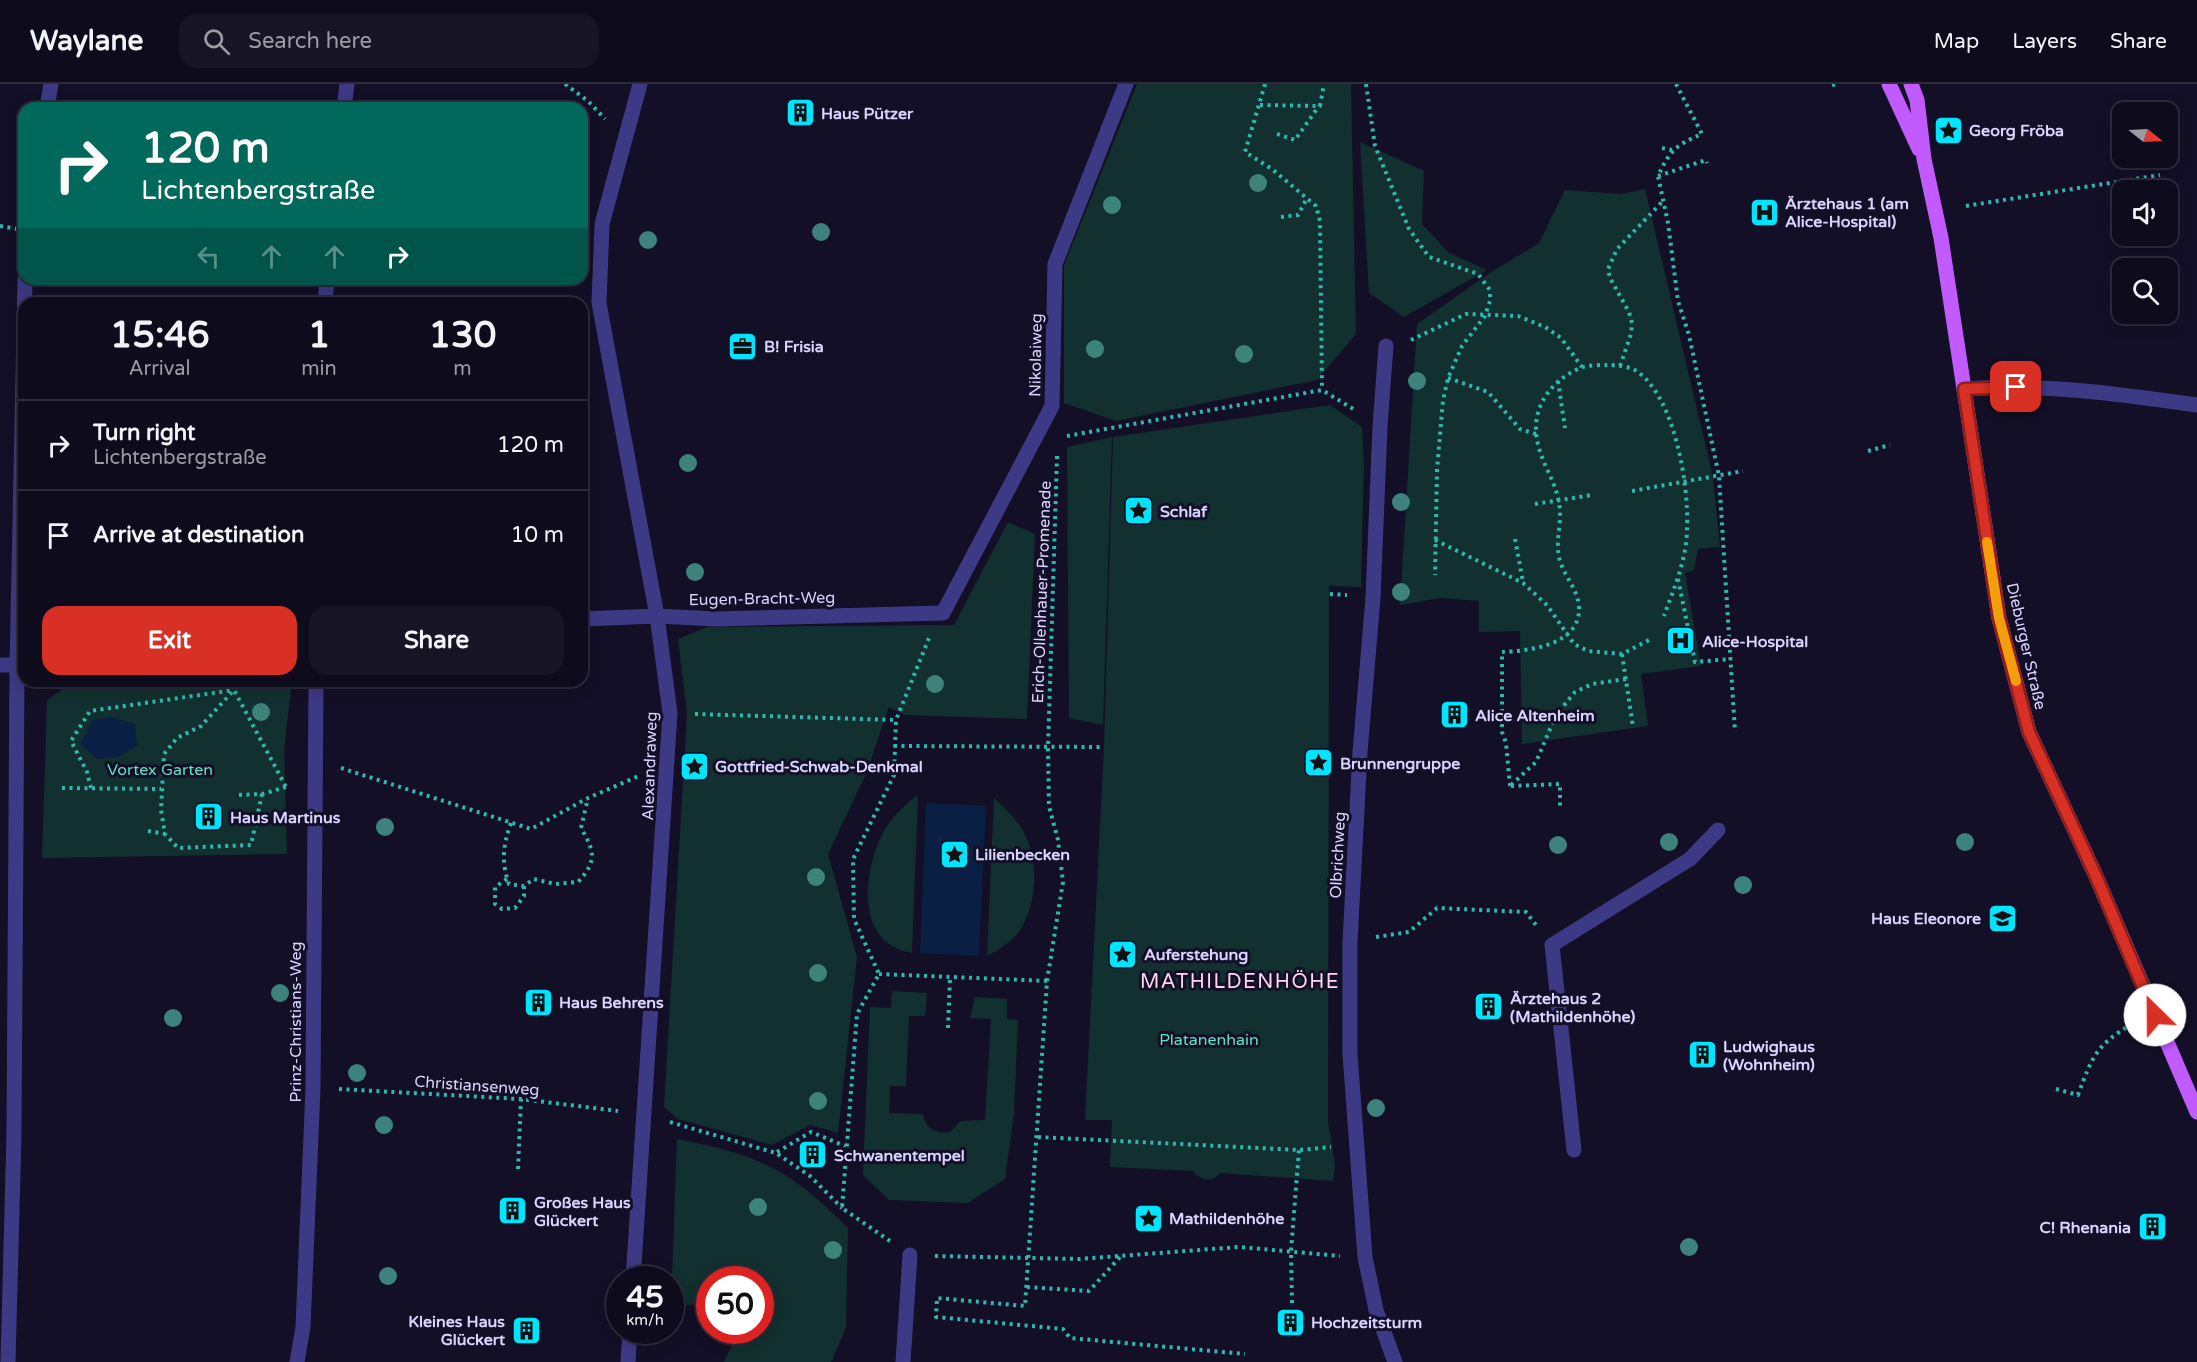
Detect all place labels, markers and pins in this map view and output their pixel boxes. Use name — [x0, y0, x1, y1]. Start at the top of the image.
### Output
building icon: Haus Pützer — [784, 97, 816, 129]
place label: Haus Pützer — [821, 104, 914, 124]
place icon: Georg Fröba — [1932, 114, 1964, 146]
place label: Georg Fröba — [1969, 121, 2064, 141]
place label: Ärztehaus 1 (am Alice-Hospital) — [1785, 194, 1909, 232]
hospital icon: Ärztehaus 1 (am Alice-Hospital) — [1748, 196, 1780, 228]
office icon: B! Frisia — [727, 330, 759, 362]
place label: B! Frisia — [764, 337, 824, 357]
pin — [1990, 361, 2041, 412]
place icon: Schlaf — [1123, 495, 1155, 527]
place label: Schlaf — [1160, 502, 1208, 522]
hospital icon: Alice-Hospital — [1665, 625, 1697, 657]
place label: Alice-Hospital — [1702, 632, 1808, 652]
building icon: Alice Altenheim — [1438, 699, 1470, 731]
place label: Alice Altenheim — [1475, 706, 1595, 726]
place icon: Brunnengruppe — [1303, 747, 1335, 779]
place icon: Gottfried-Schwab-Denkmal — [678, 750, 710, 782]
place label: Brunnengruppe — [1340, 754, 1460, 774]
place label: Gottfried-Schwab-Denkmal — [715, 757, 923, 777]
building icon: Haus Martinus — [193, 801, 225, 833]
place label: Haus Martinus — [230, 808, 341, 828]
place icon: Lilienbecken — [938, 838, 970, 870]
place label: Lilienbecken — [975, 845, 1070, 865]
school or university icon: Haus Eleonore — [1986, 902, 2018, 934]
place label: Haus Eleonore — [1871, 909, 1981, 929]
place icon: Auferstehung — [1107, 938, 1139, 970]
place label: Auferstehung — [1144, 945, 1248, 965]
building icon: Haus Behrens — [522, 986, 554, 1018]
place label: Ärztehaus 2 (Mathildenhöhe) — [1510, 989, 1635, 1027]
building icon: Ärztehaus 2 (Mathildenhöhe) — [1473, 991, 1505, 1023]
place label: Haus Behrens — [559, 993, 664, 1013]
place label: Ludwighaus (Wohnheim) — [1723, 1037, 1815, 1075]
building icon: Ludwighaus (Wohnheim) — [1686, 1039, 1718, 1071]
building icon: Schwanentempel — [797, 1139, 829, 1171]
place label: Schwanentempel — [834, 1146, 965, 1166]
place label: Großes Haus Glückert — [534, 1193, 631, 1231]
building icon: Großes Haus Glückert — [497, 1195, 529, 1227]
place icon: Mathildenhöhe — [1132, 1202, 1164, 1234]
place label: Mathildenhöhe — [1169, 1209, 1284, 1229]
building icon: C! Rhenania — [2136, 1211, 2168, 1243]
place label: C! Rhenania — [2040, 1218, 2131, 1238]
building icon: Hochzeitsturm — [1274, 1306, 1306, 1338]
place label: Kleines Haus Glückert — [408, 1312, 506, 1350]
place label: Hochzeitsturm — [1311, 1313, 1422, 1333]
building icon: Kleines Haus Glückert — [510, 1314, 542, 1346]

